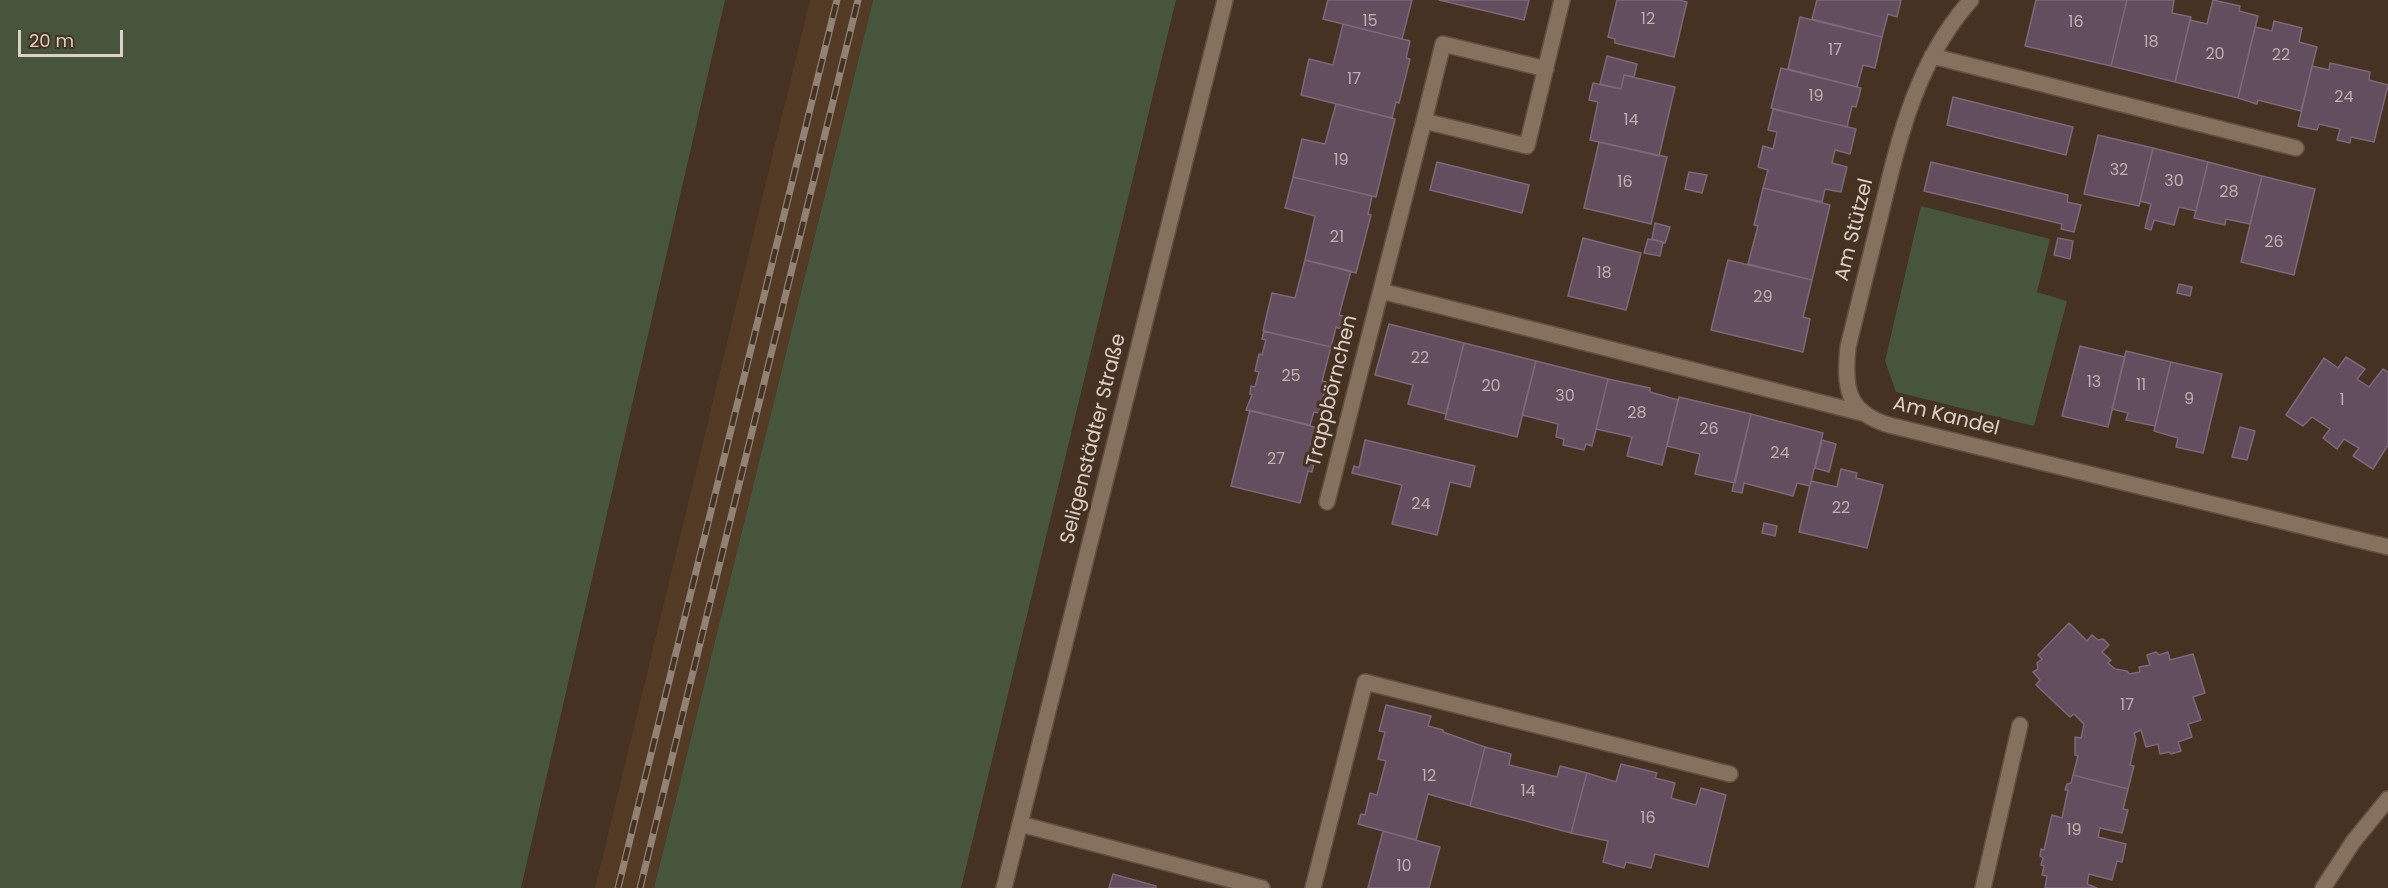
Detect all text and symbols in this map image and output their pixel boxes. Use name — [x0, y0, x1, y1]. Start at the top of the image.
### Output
house number: 12 — [1641, 10, 1655, 30]
house number: 15 — [1362, 12, 1378, 32]
house number: 16 — [2068, 13, 2084, 33]
scale bar — [21, 18, 126, 56]
text: 20 m — [29, 28, 74, 53]
house number: 18 — [2143, 33, 2159, 53]
house number: 17 — [1828, 41, 1842, 61]
house number: 20 — [2205, 45, 2225, 65]
house number: 22 — [2272, 46, 2290, 66]
house number: 17 — [1347, 70, 1361, 90]
house number: 19 — [1808, 87, 1824, 107]
house number: 24 — [2334, 88, 2354, 108]
house number: 14 — [1623, 111, 1639, 131]
house number: 19 — [1333, 151, 1349, 171]
house number: 32 — [2110, 161, 2128, 181]
house number: 30 — [2164, 172, 2184, 192]
house number: 16 — [1617, 173, 1633, 193]
street label: Am Stützel — [1831, 176, 1879, 284]
house number: 28 — [2219, 183, 2239, 203]
house number: 21 — [1330, 228, 1344, 248]
house number: 26 — [2264, 233, 2284, 253]
house number: 18 — [1596, 264, 1612, 284]
house number: 29 — [1753, 288, 1773, 308]
street label: Trappbörnchen — [1303, 313, 1363, 469]
street label: Seligenstädter Straße — [1056, 331, 1132, 547]
house number: 22 — [1411, 349, 1429, 369]
house number: 25 — [1281, 367, 1301, 387]
house number: 13 — [2087, 373, 2101, 393]
house number: 11 — [2136, 376, 2146, 396]
house number: 20 — [1481, 377, 1501, 397]
house number: 30 — [1555, 387, 1575, 407]
house number: 9 — [2184, 390, 2194, 410]
house number: 1 — [2339, 391, 2345, 411]
street label: Am Kandel — [1890, 392, 2002, 442]
house number: 28 — [1627, 404, 1647, 424]
house number: 26 — [1699, 420, 1719, 440]
house number: 24 — [1770, 444, 1790, 464]
house number: 27 — [1267, 450, 1285, 470]
house number: 24 — [1411, 495, 1431, 515]
house number: 22 — [1832, 499, 1850, 519]
house number: 17 — [2120, 696, 2134, 716]
house number: 12 — [1422, 767, 1436, 787]
house number: 14 — [1520, 782, 1536, 802]
house number: 16 — [1640, 809, 1656, 829]
house number: 19 — [2066, 821, 2082, 841]
house number: 10 — [1396, 857, 1412, 877]

